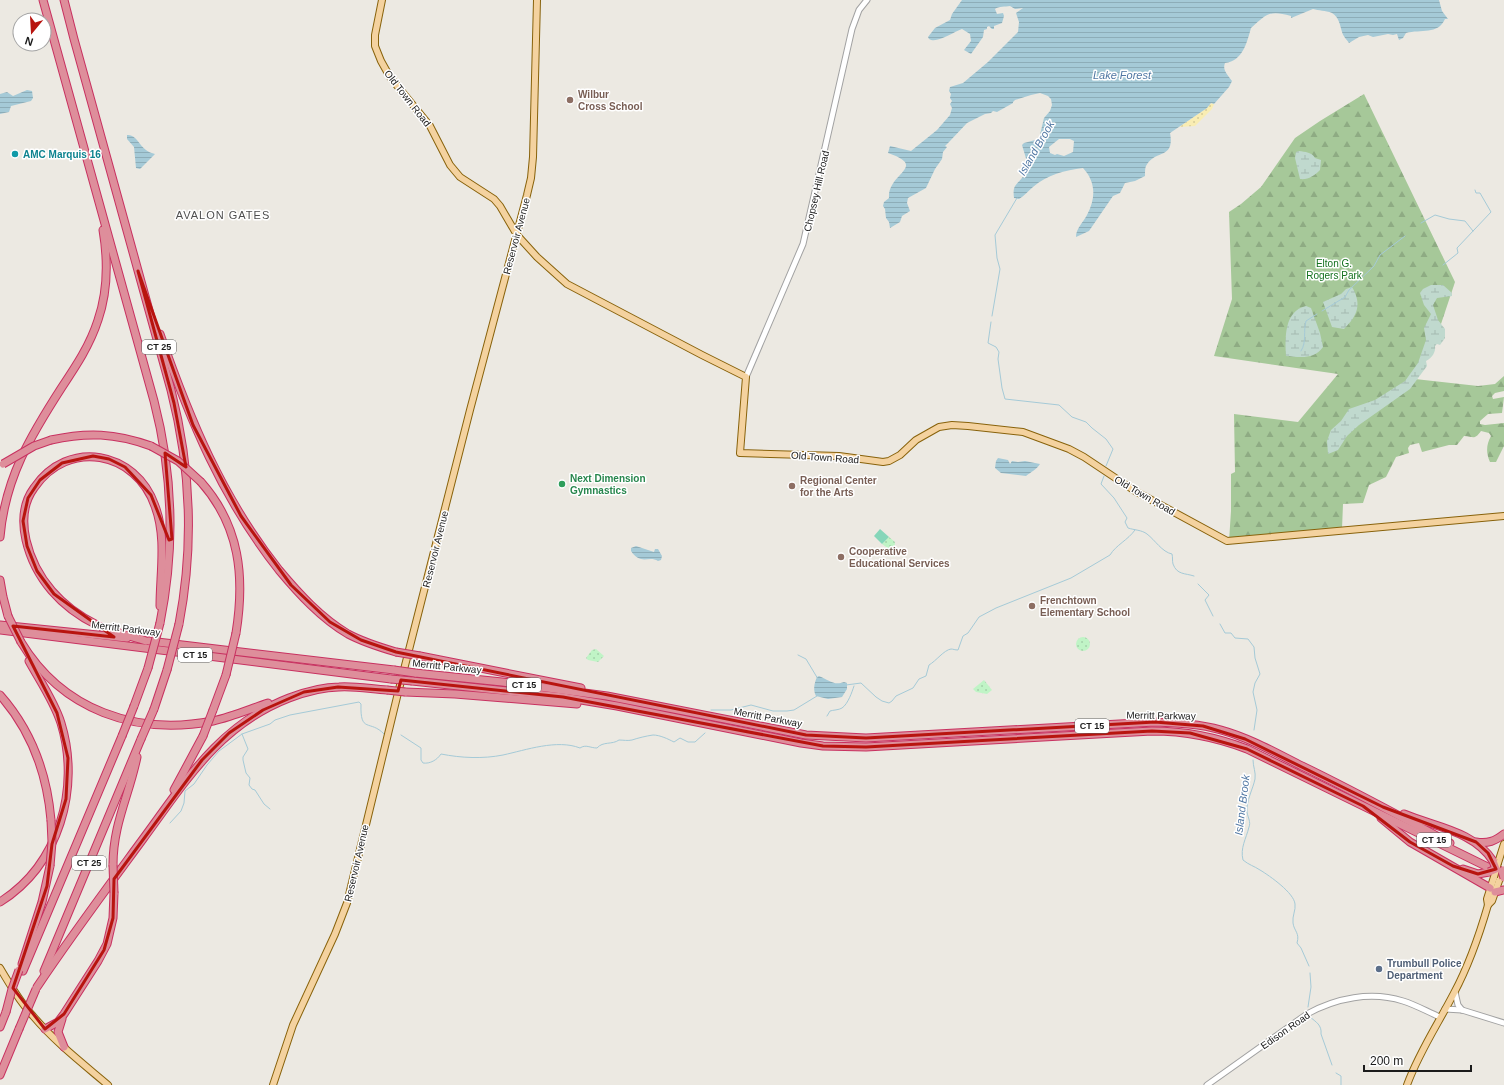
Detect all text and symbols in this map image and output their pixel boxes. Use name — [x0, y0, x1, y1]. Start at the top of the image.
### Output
north arrow — [12, 12, 52, 52]
text: N — [23, 35, 35, 48]
street label: Old Town Road — [382, 68, 433, 129]
water label: Lake Forest — [1093, 69, 1152, 81]
place label: Wilbur Cross School — [578, 89, 643, 112]
marker: Wilbur Cross School — [565, 95, 575, 105]
water label: Island Brook — [1016, 118, 1057, 177]
marker: AMC Marquis 16 — [10, 149, 20, 159]
place label: AMC Marquis 16 — [23, 149, 101, 160]
street label: Chopsey Hill Road — [802, 150, 831, 233]
street label: Reservoir Avenue — [501, 196, 532, 276]
district label: AVALON GATES — [176, 209, 270, 221]
park label: Elton G. Rogers Park — [1306, 258, 1363, 281]
road number: CT 25 — [142, 340, 176, 354]
street label: Old Town Road — [791, 450, 859, 465]
place label: Next Dimension Gymnastics — [570, 473, 646, 496]
street label: Old Town Road — [1112, 474, 1177, 517]
place label: Regional Center for the Arts — [800, 475, 877, 498]
marker: Next Dimension Gymnastics — [557, 479, 567, 489]
marker: Regional Center for the Arts — [787, 481, 797, 491]
street label: Reservoir Avenue — [421, 509, 450, 589]
place label: Cooperative Educational Services — [849, 546, 950, 569]
marker: Cooperative Educational Services — [836, 552, 846, 562]
place label: Frenchtown Elementary School — [1040, 595, 1130, 618]
marker: Frenchtown Elementary School — [1027, 601, 1037, 611]
street label: Merritt Parkway — [91, 619, 161, 638]
road number: CT 15 — [178, 648, 212, 662]
street label: Merritt Parkway — [412, 657, 482, 676]
road number: CT 15 — [507, 678, 541, 692]
street label: Merritt Parkway — [733, 705, 803, 730]
street label: Merritt Parkway — [1126, 709, 1196, 722]
road number: CT 15 — [1075, 719, 1109, 733]
water label: Island Brook — [1232, 773, 1252, 836]
street label: Reservoir Avenue — [342, 823, 371, 903]
road number: CT 15 — [1417, 833, 1451, 847]
road number: CT 25 — [72, 856, 106, 870]
place label: Trumbull Police Department — [1387, 958, 1462, 981]
marker: Trumbull Police Department — [1374, 964, 1384, 974]
street label: Edison Road — [1259, 1009, 1312, 1051]
scale bar — [1364, 1047, 1471, 1073]
text: 200 m — [1370, 1054, 1403, 1068]

